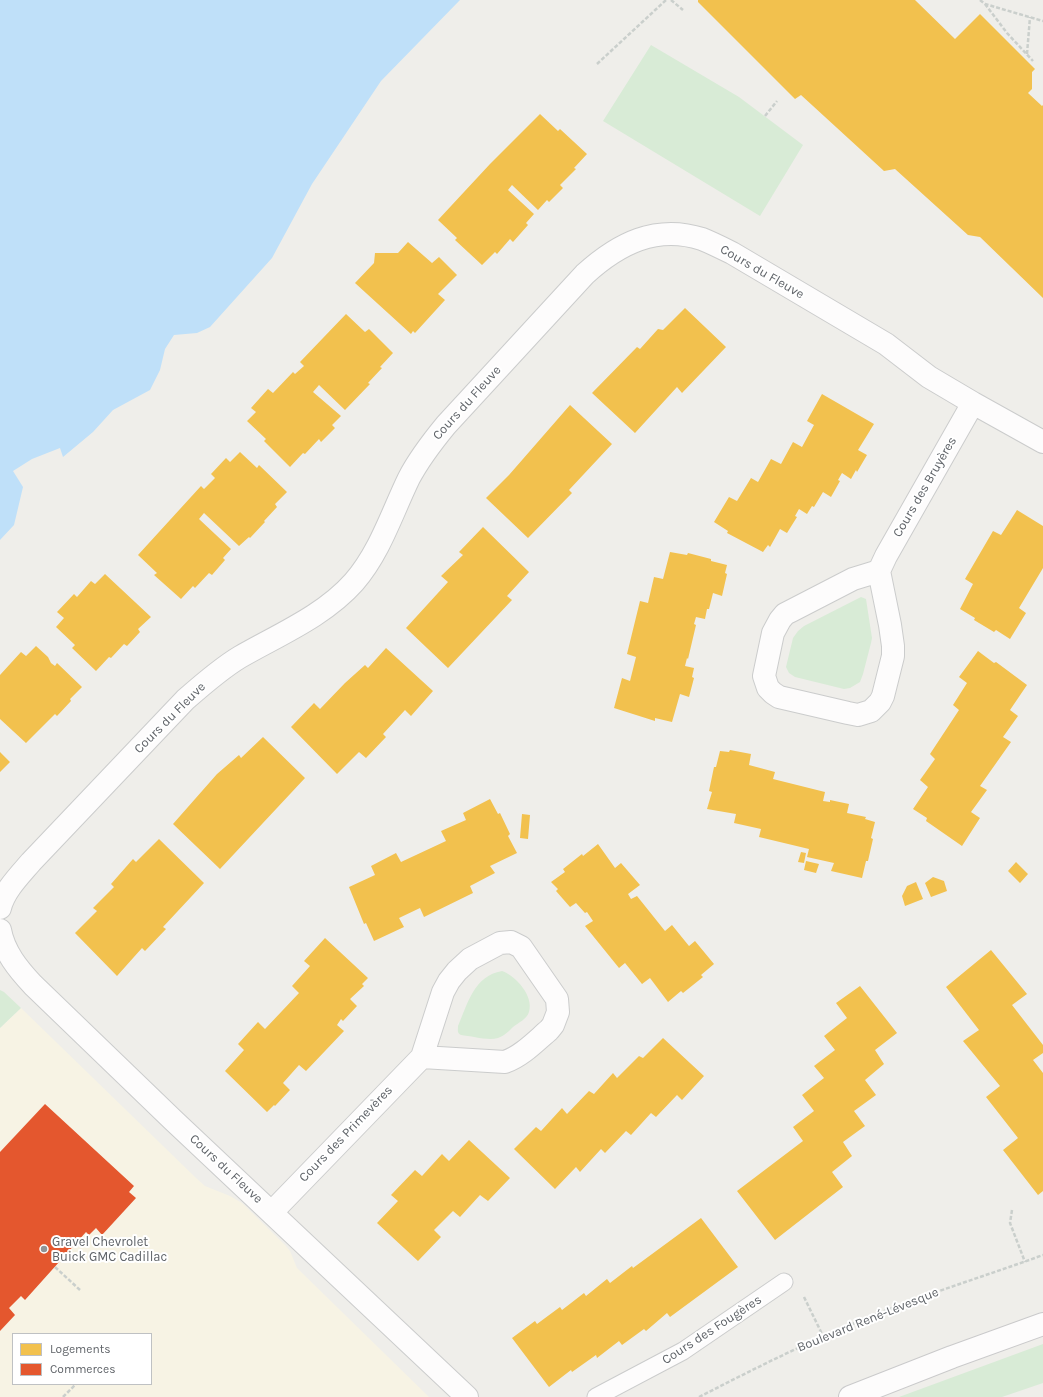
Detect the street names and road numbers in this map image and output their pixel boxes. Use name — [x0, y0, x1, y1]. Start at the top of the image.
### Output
street label: Cours du Fleuve — [717, 242, 807, 302]
street label: Cours du Fleuve — [430, 363, 504, 443]
street label: Cours des Bruyères — [890, 434, 960, 540]
street label: Cours du Fleuve — [131, 679, 209, 757]
street label: Cours des Primevères — [296, 1083, 396, 1185]
street label: Cours du Fleuve — [186, 1131, 266, 1207]
street label: Boulevard René-Lévesque — [795, 1284, 941, 1356]
street label: Cours des Fougères — [659, 1292, 765, 1368]

